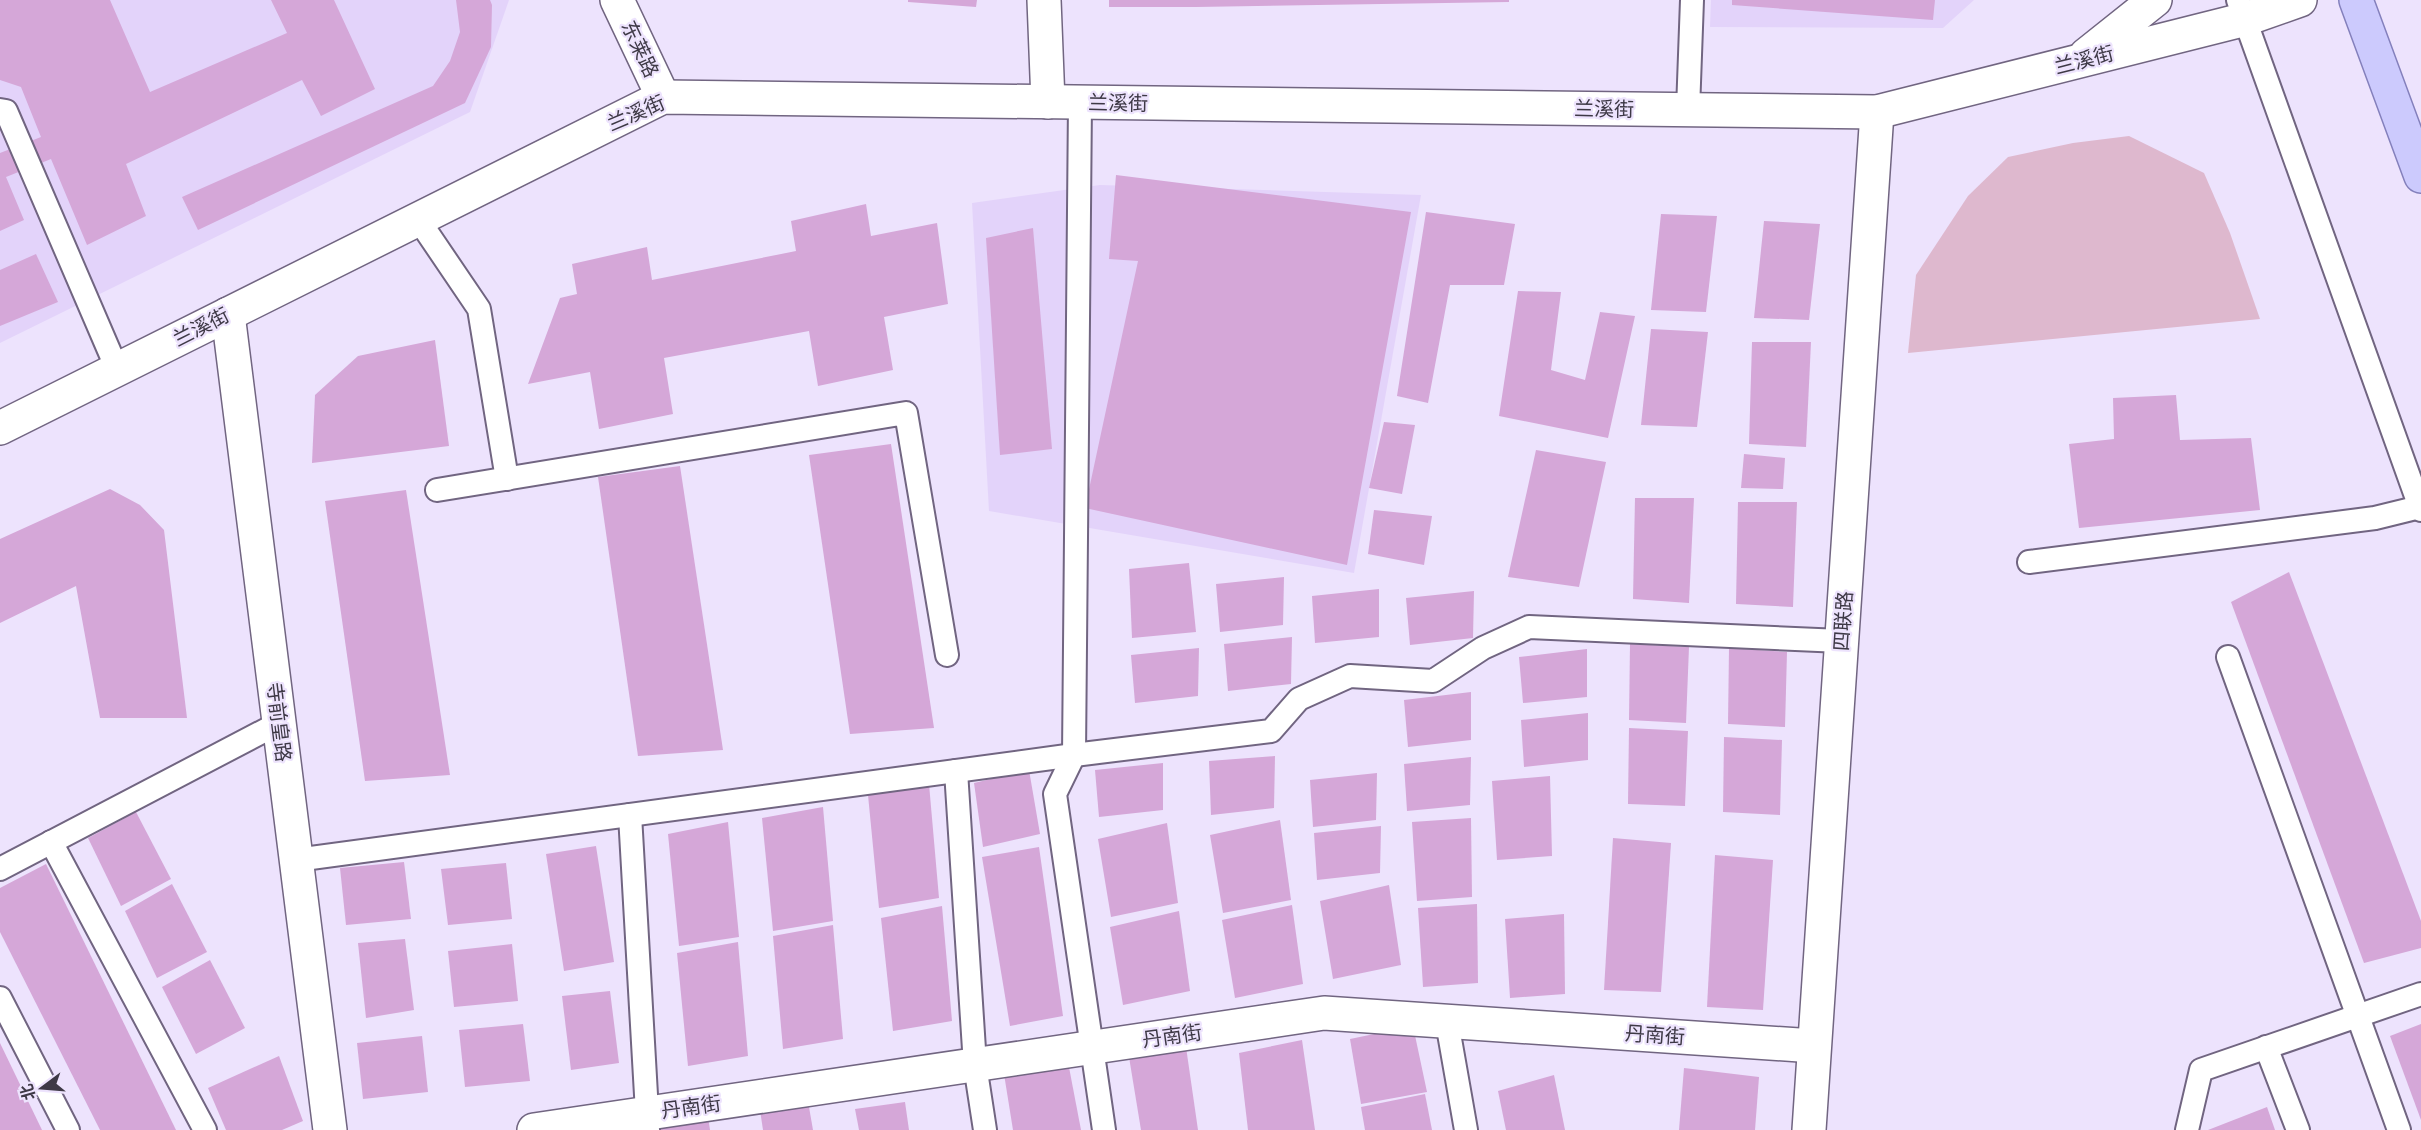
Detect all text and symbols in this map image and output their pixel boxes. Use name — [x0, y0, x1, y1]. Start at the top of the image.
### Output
street label: 东莱路 — [613, 16, 665, 83]
street label: 兰溪街 — [2052, 39, 2117, 83]
street label: 兰溪街 — [603, 88, 670, 139]
street label: 兰溪街 — [1088, 88, 1148, 120]
street label: 兰溪街 — [1574, 94, 1634, 126]
street label: 兰溪街 — [168, 301, 235, 355]
street label: 四联路 — [1827, 590, 1861, 652]
street label: 寺前皇路 — [258, 681, 298, 764]
street label: 丹南街 — [1140, 1018, 1204, 1056]
street label: 丹南街 — [1624, 1019, 1686, 1053]
north arrow — [12, 1058, 72, 1118]
text: 北 — [15, 1081, 42, 1103]
street label: 丹南街 — [659, 1089, 723, 1127]

